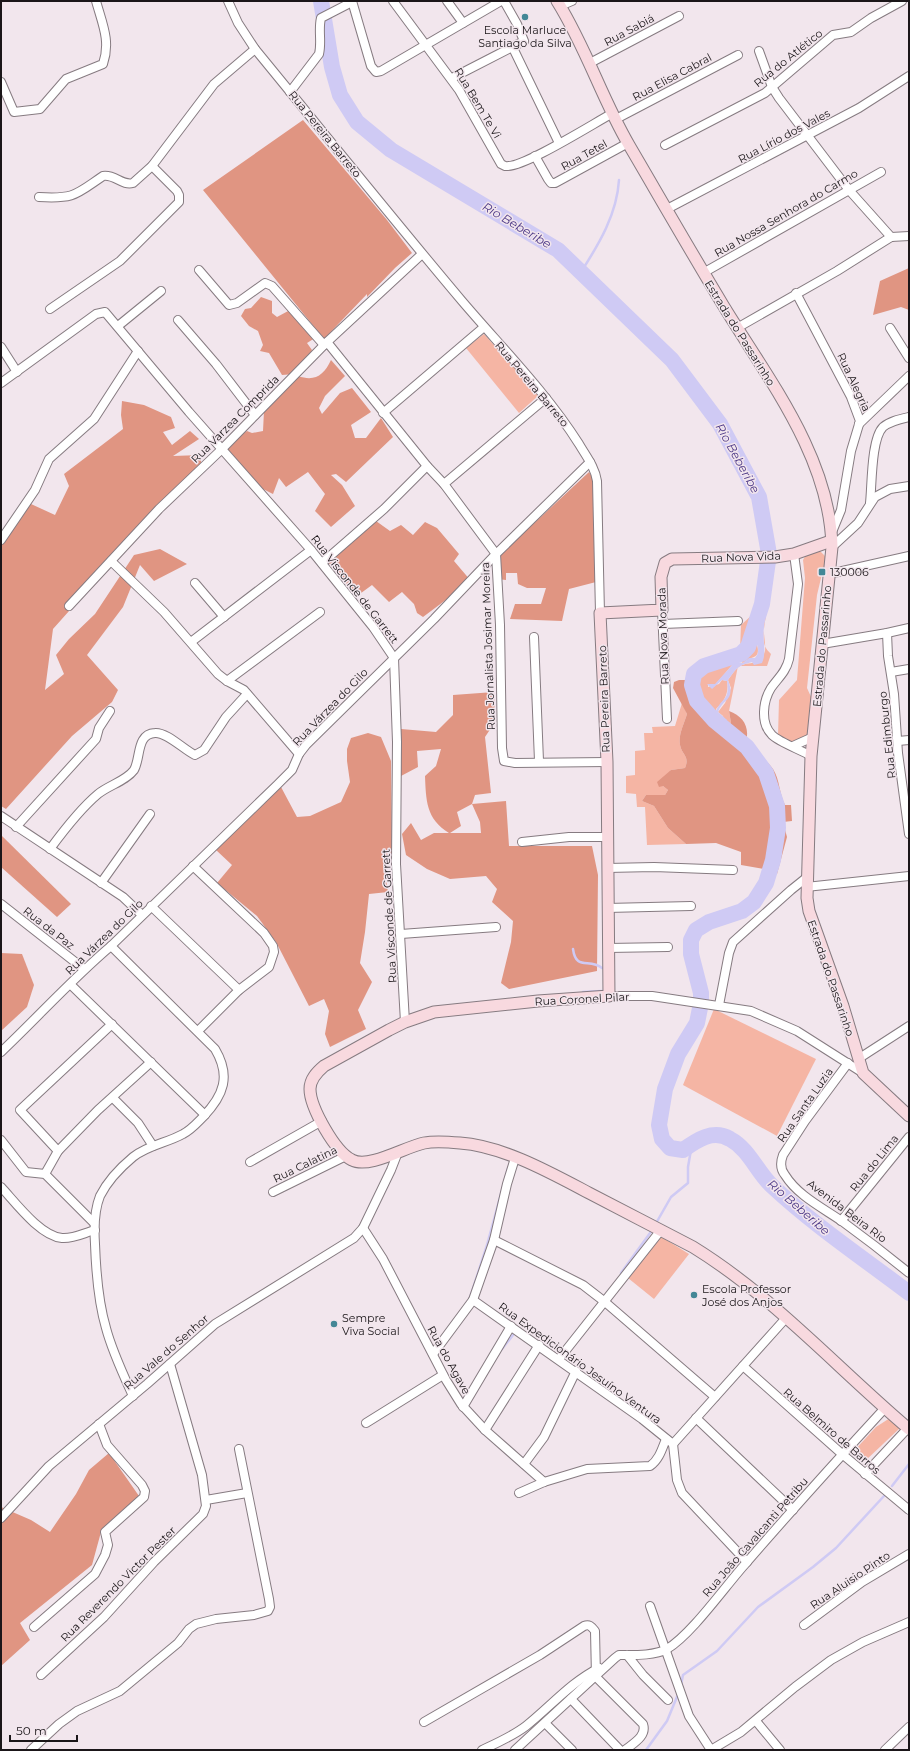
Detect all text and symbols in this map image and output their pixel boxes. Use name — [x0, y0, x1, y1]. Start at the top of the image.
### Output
street label: Rua Sabiá — [601, 11, 657, 49]
marker: Escola Marluce Santiago da Silva — [520, 12, 530, 22]
place label: Escola Marluce Santiago da Silva — [478, 23, 572, 50]
street label: Rua do Atlético — [751, 26, 825, 90]
street label: Rua Elisa Cabral — [630, 50, 714, 104]
street label: Rua Bem Te Vi — [451, 65, 505, 141]
street label: Rua Pereira Barreto — [286, 88, 364, 180]
street label: Rua Lírio dos Vales — [736, 105, 833, 166]
street label: Rua Tetel — [558, 137, 610, 173]
street label: Rua Nossa Senhora do Carmo — [712, 166, 860, 260]
water label: Rio Beberibe — [480, 199, 554, 251]
street label: Estrada do Passarinho — [702, 278, 778, 389]
street label: Rua Pereira Barreto — [492, 338, 572, 430]
street label: Rua Alegria — [834, 350, 874, 414]
street label: Rua Varzea Comprida — [188, 372, 282, 466]
water label: Rio Beberibe — [713, 420, 763, 496]
street label: Rua Visconde de Garrett — [308, 532, 402, 647]
street label: Rua Nova Vida — [701, 549, 781, 565]
street label: Rua Jornalista Josimar Moreira — [478, 562, 498, 730]
place label: 130006 — [830, 565, 869, 579]
marker: 130006 — [817, 567, 827, 577]
street label: Estrada do Passarinho — [810, 584, 834, 707]
street label: Rua Nova Morada — [654, 587, 672, 685]
street label: Rua Pereira Barreto — [595, 645, 613, 753]
street label: Rua Várzea do Gilo — [289, 665, 371, 749]
street label: Rua Edimburgo — [875, 691, 899, 779]
street label: Rua Visconde de Garrett — [378, 848, 399, 983]
street label: Rua Várzea do Gilo — [62, 896, 146, 978]
street label: Rua da Paz — [21, 904, 78, 953]
street label: Estrada do Passarinho — [804, 918, 858, 1038]
street label: Rua Coronel Pilar — [534, 990, 630, 1008]
street label: Rua Santa Luzia — [774, 1065, 836, 1145]
street label: Rua do Lima — [847, 1132, 901, 1194]
street label: Rua Calatina — [271, 1142, 339, 1186]
water label: Rio Beberibe — [765, 1176, 833, 1238]
street label: Avenida Beira Rio — [804, 1176, 890, 1246]
place label: Escola Professor José dos Anjos — [701, 1282, 791, 1309]
marker: Escola Professor José dos Anjos — [689, 1290, 699, 1300]
street label: Rua Expedicionário Jesuíno Ventura — [496, 1299, 664, 1427]
street label: Rua Vale do Senhor — [121, 1311, 211, 1393]
place label: Sempre Viva Social — [342, 1311, 400, 1338]
marker: Sempre Viva Social — [329, 1319, 339, 1329]
street label: Rua do Agave — [424, 1323, 474, 1397]
street label: Rua Belmiro de Barros — [781, 1385, 884, 1477]
street label: Rua João Cavalcanti Petribu — [699, 1474, 811, 1600]
street label: Rua Reverendo Victor Pester — [57, 1523, 179, 1645]
street label: Rua Aluisio Pinto — [807, 1548, 893, 1612]
scale bar — [10, 1717, 77, 1743]
text: 50 m — [16, 1723, 47, 1738]

